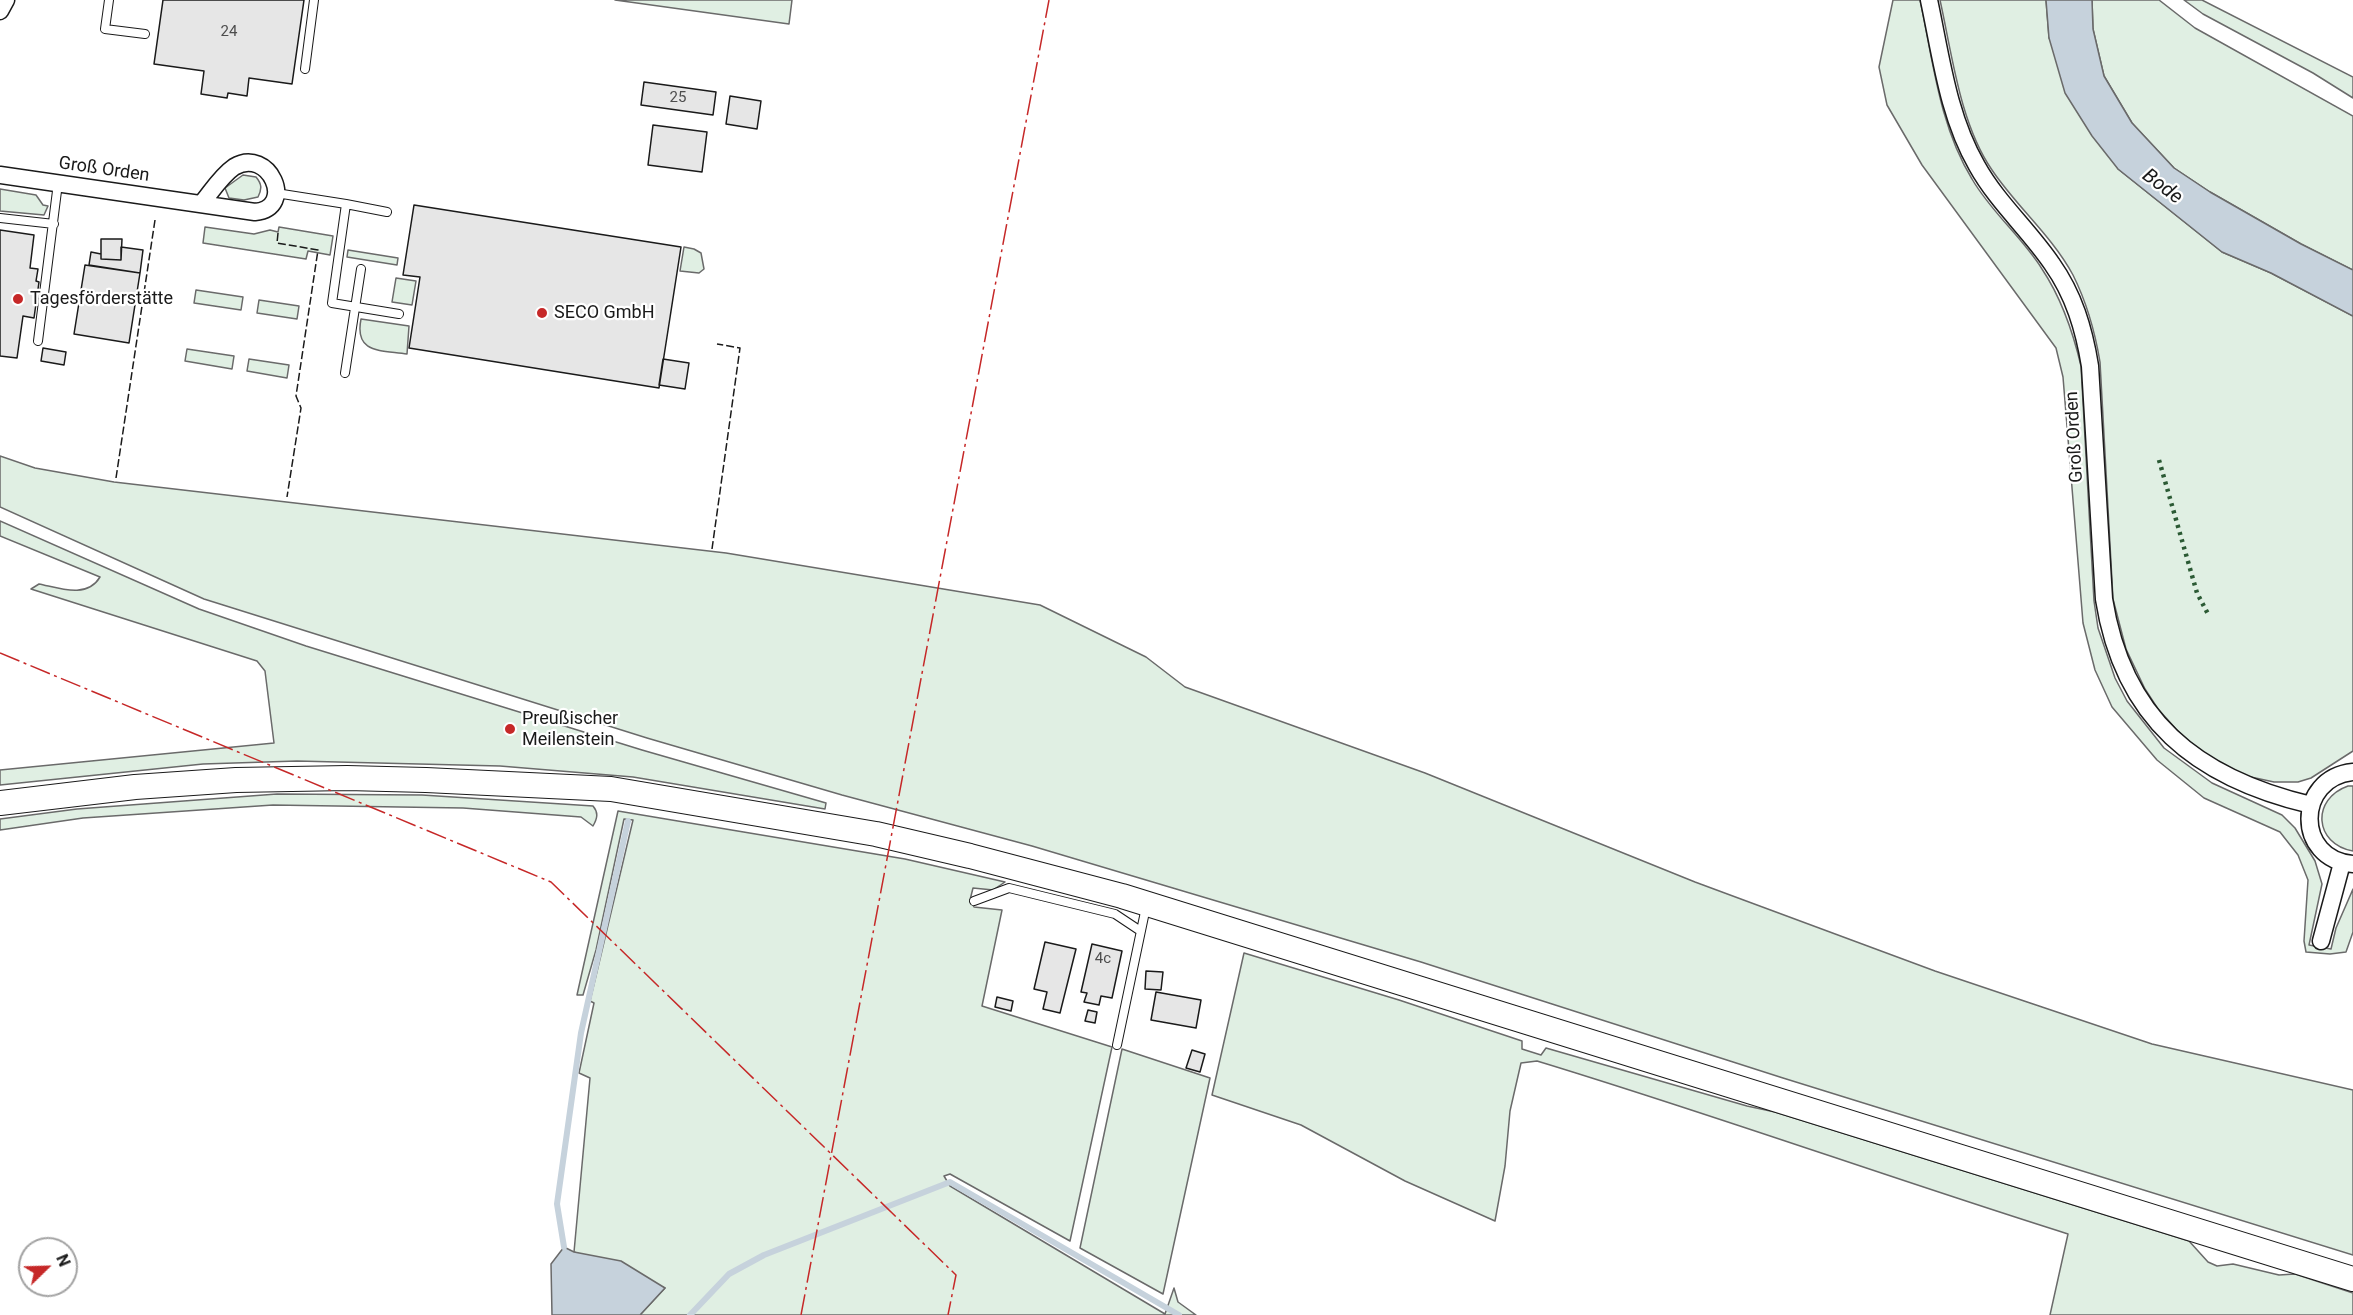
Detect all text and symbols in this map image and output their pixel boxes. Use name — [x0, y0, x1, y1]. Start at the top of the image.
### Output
house number: 24 — [221, 23, 237, 41]
house number: 25 — [670, 89, 686, 107]
street label: Groß Orden — [57, 153, 151, 187]
water label: Bode — [2137, 164, 2187, 210]
place label: Tagesförderstätte — [30, 288, 173, 310]
marker: Tagesförderstätte — [11, 292, 25, 306]
place label: SECO GmbH — [554, 302, 654, 324]
marker: SECO GmbH — [535, 306, 549, 320]
street label: Groß Orden — [2062, 391, 2088, 483]
place label: Preußischer Meilenstein — [522, 708, 618, 750]
marker: Preußischer Meilenstein — [503, 722, 517, 736]
house number: 4c — [1095, 950, 1111, 968]
north arrow — [18, 1237, 78, 1297]
text: N — [52, 1252, 74, 1269]

